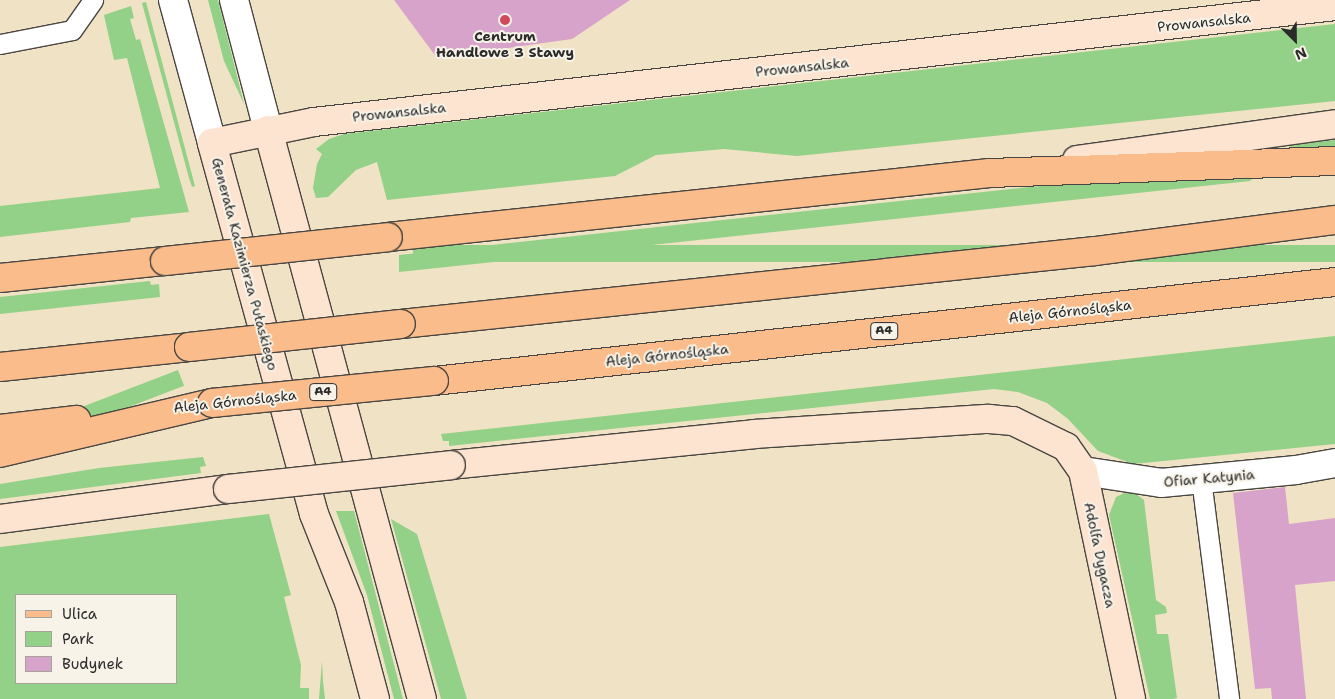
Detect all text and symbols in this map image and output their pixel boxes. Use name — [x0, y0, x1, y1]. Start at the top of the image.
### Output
street label: Prowansalska — [1156, 9, 1252, 35]
marker: Centrum Handlowe 3 Stawy — [499, 14, 511, 26]
north arrow — [1270, 15, 1320, 65]
place label: Centrum Handlowe 3 Stawy — [436, 28, 574, 60]
text: N — [1292, 43, 1309, 64]
street label: Prowansalska — [754, 54, 850, 80]
street label: Prowansalska — [351, 99, 447, 125]
street label: Generała Kazimierza Pułaskiego — [208, 156, 282, 372]
street label: Aleja Górnośląska — [1008, 296, 1132, 326]
road number: A4 — [869, 322, 899, 341]
street label: Aleja Górnośląska — [605, 340, 729, 370]
road number: A4 — [308, 382, 338, 402]
street label: Aleja Górnośląska — [173, 386, 297, 416]
street label: Ofiar Katynia — [1163, 466, 1255, 490]
street label: Adolfa Dygacza — [1081, 501, 1119, 609]
legend — [15, 594, 178, 684]
text: Ulica — [62, 604, 97, 624]
text: Park — [62, 629, 94, 649]
text: Budynek — [62, 654, 123, 674]

